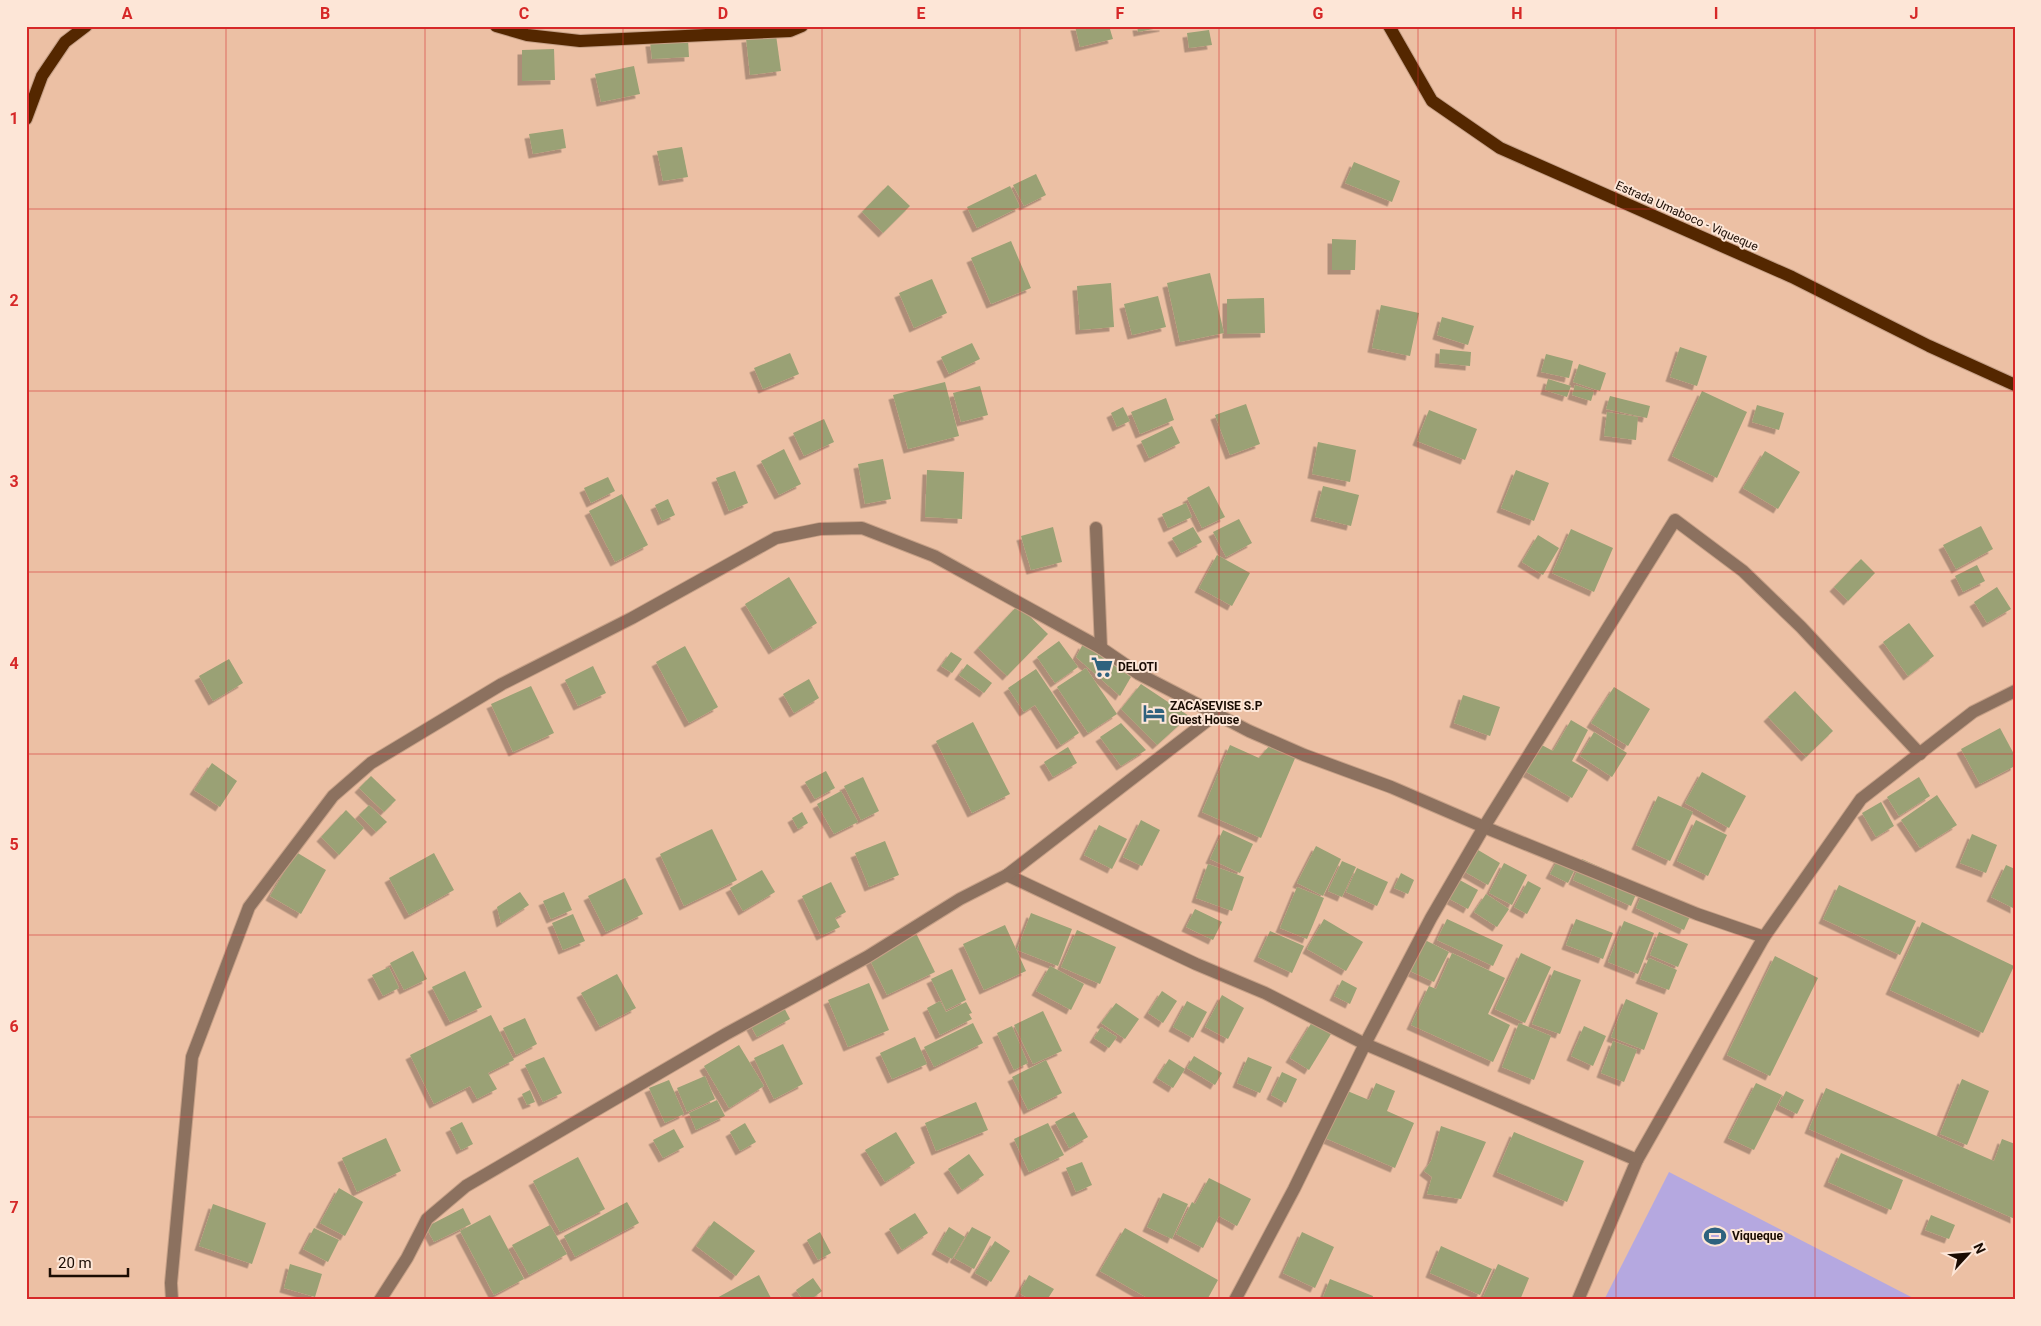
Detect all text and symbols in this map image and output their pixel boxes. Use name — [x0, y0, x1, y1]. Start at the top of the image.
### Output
text: A — [122, 4, 133, 23]
text: B — [320, 4, 330, 23]
text: C — [519, 4, 529, 23]
text: D — [718, 4, 728, 23]
text: E — [917, 4, 926, 23]
text: F — [1116, 4, 1125, 23]
text: G — [1313, 4, 1324, 23]
text: H — [1511, 4, 1523, 23]
text: I — [1714, 4, 1718, 23]
text: J — [1910, 4, 1918, 23]
text: 1 — [9, 109, 19, 128]
street label: Estrada Umaboco - Viqueque — [1614, 178, 1760, 254]
text: 2 — [9, 291, 19, 310]
text: 3 — [9, 472, 19, 491]
text: 4 — [9, 654, 19, 673]
supermarket icon: DELOTI — [1089, 654, 1115, 680]
place label: DELOTI — [1118, 660, 1158, 674]
place label: ZACASEVISE S.P Guest House — [1170, 699, 1263, 727]
hotel icon: ZACASEVISE S.P Guest House — [1141, 700, 1167, 726]
text: 5 — [9, 835, 19, 854]
text: 6 — [9, 1017, 19, 1036]
text: 7 — [9, 1198, 19, 1217]
sports icon: Viqueque — [1702, 1223, 1728, 1249]
north arrow — [1944, 1228, 1994, 1278]
place label: Viqueque — [1732, 1229, 1783, 1243]
text: N — [1970, 1240, 1989, 1256]
scale bar — [50, 1246, 128, 1278]
text: 20 m — [58, 1254, 92, 1272]

